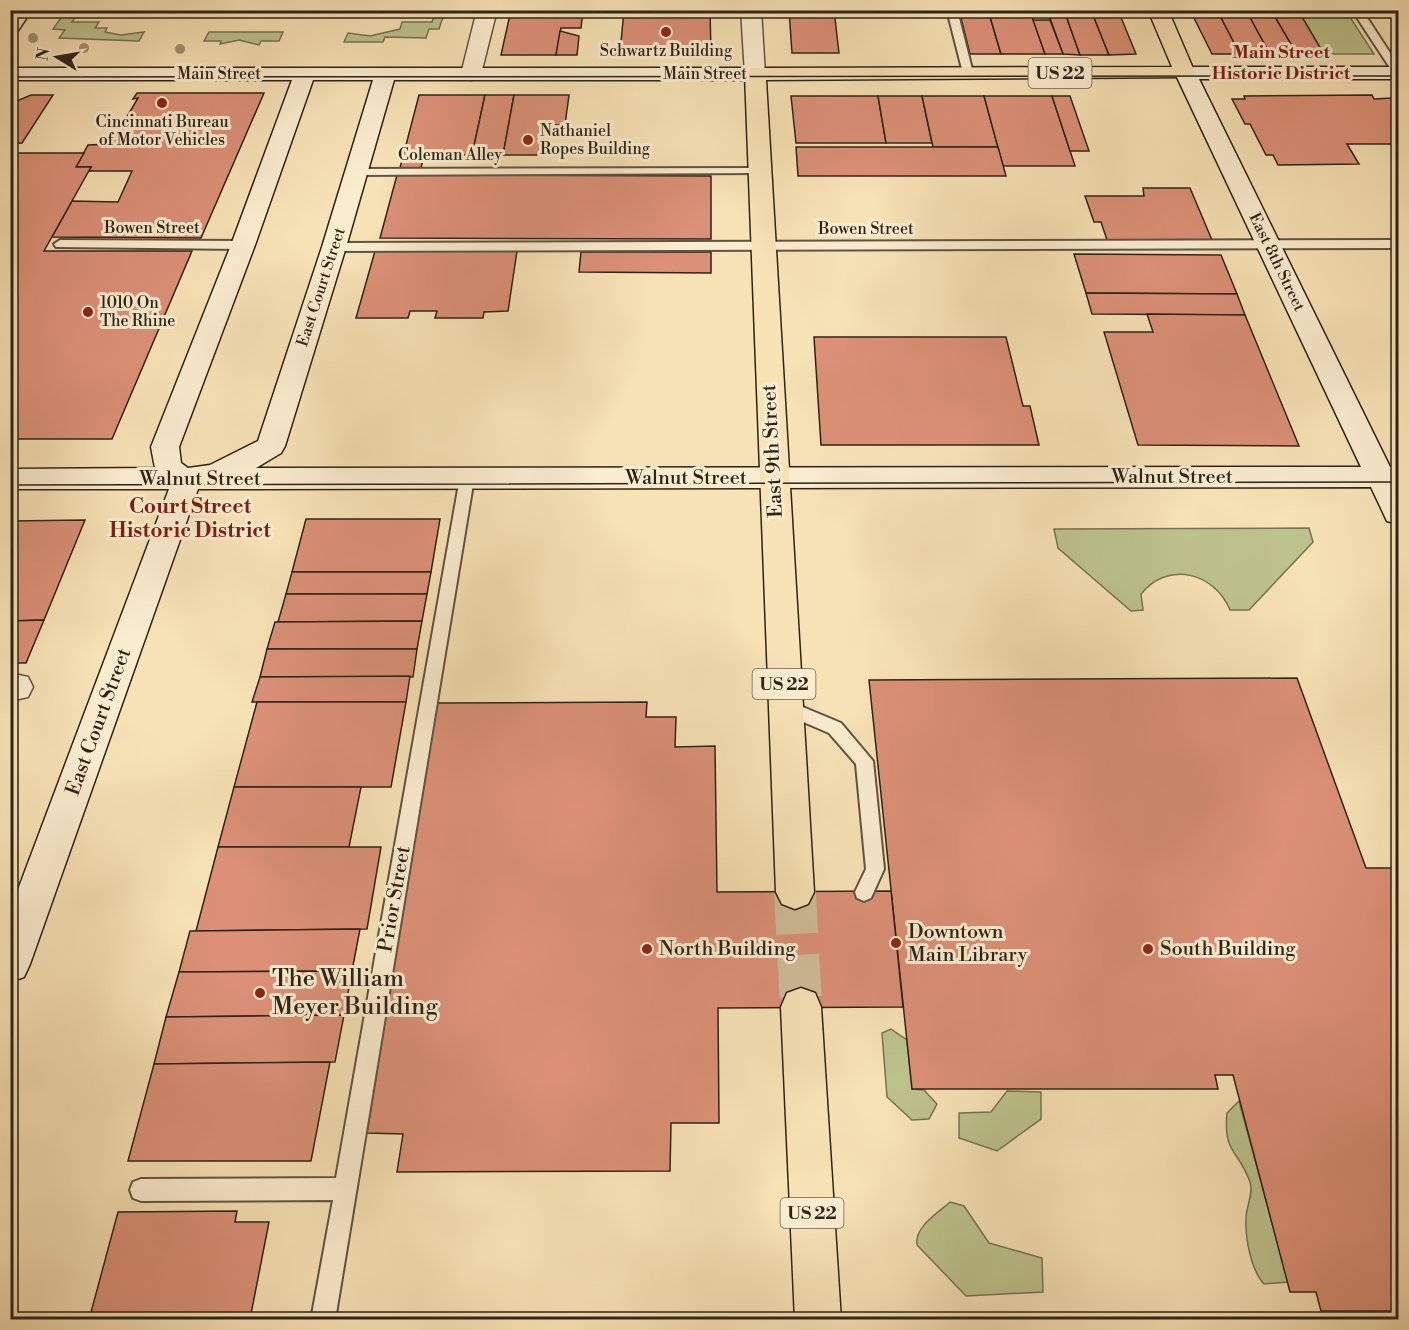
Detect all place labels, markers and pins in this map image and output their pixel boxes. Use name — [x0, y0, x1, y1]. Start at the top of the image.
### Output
marker: Schwartz Building — [659, 25, 673, 39]
place label: Schwartz Building — [600, 41, 733, 61]
marker: Cincinnati Bureau of Motor Vehicles — [155, 96, 169, 110]
place label: Cincinnati Bureau of Motor Vehicles — [95, 112, 229, 150]
place label: Nathaniel Ropes Building — [540, 121, 651, 159]
marker: Nathaniel Ropes Building — [521, 133, 535, 147]
place label: 1010 On The Rhine — [100, 293, 175, 331]
marker: 1010 On The Rhine — [81, 305, 95, 319]
place label: Downtown Main Library — [908, 920, 1028, 968]
marker: Downtown Main Library — [889, 936, 903, 950]
place label: North Building — [659, 937, 796, 962]
place label: South Building — [1160, 937, 1296, 962]
marker: North Building — [640, 942, 654, 956]
marker: South Building — [1141, 942, 1155, 956]
place label: The William Meyer Building — [272, 964, 438, 1022]
marker: The William Meyer Building — [253, 986, 267, 1000]

